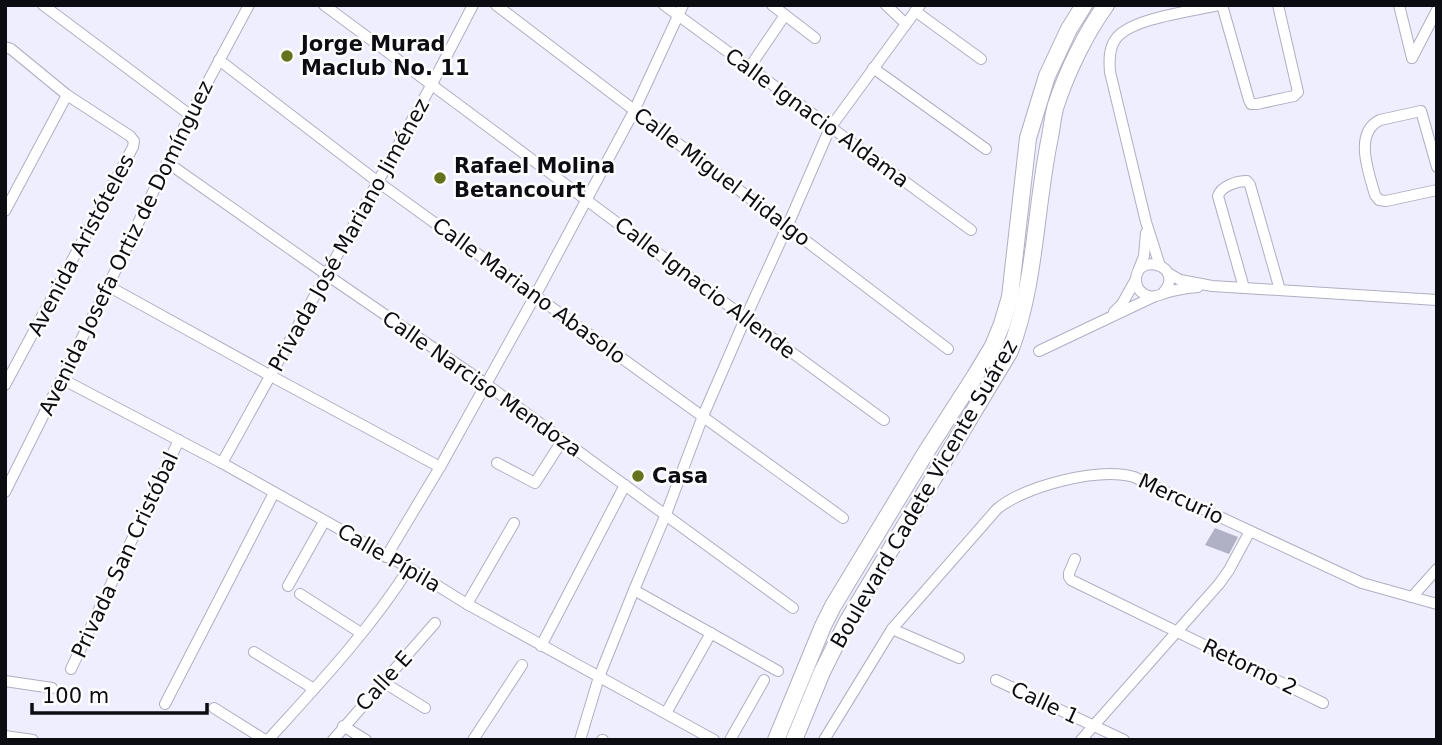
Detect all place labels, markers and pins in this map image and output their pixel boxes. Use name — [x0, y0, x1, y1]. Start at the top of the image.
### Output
place label: Jorge Murad Maclub No. 11 — [299, 32, 470, 80]
marker: Jorge Murad Maclub No. 11 — [279, 48, 295, 64]
place label: Rafael Molina Betancourt — [454, 154, 615, 202]
marker: Rafael Molina Betancourt — [432, 170, 448, 186]
place label: Casa — [652, 464, 708, 488]
marker: Casa — [630, 468, 646, 484]

